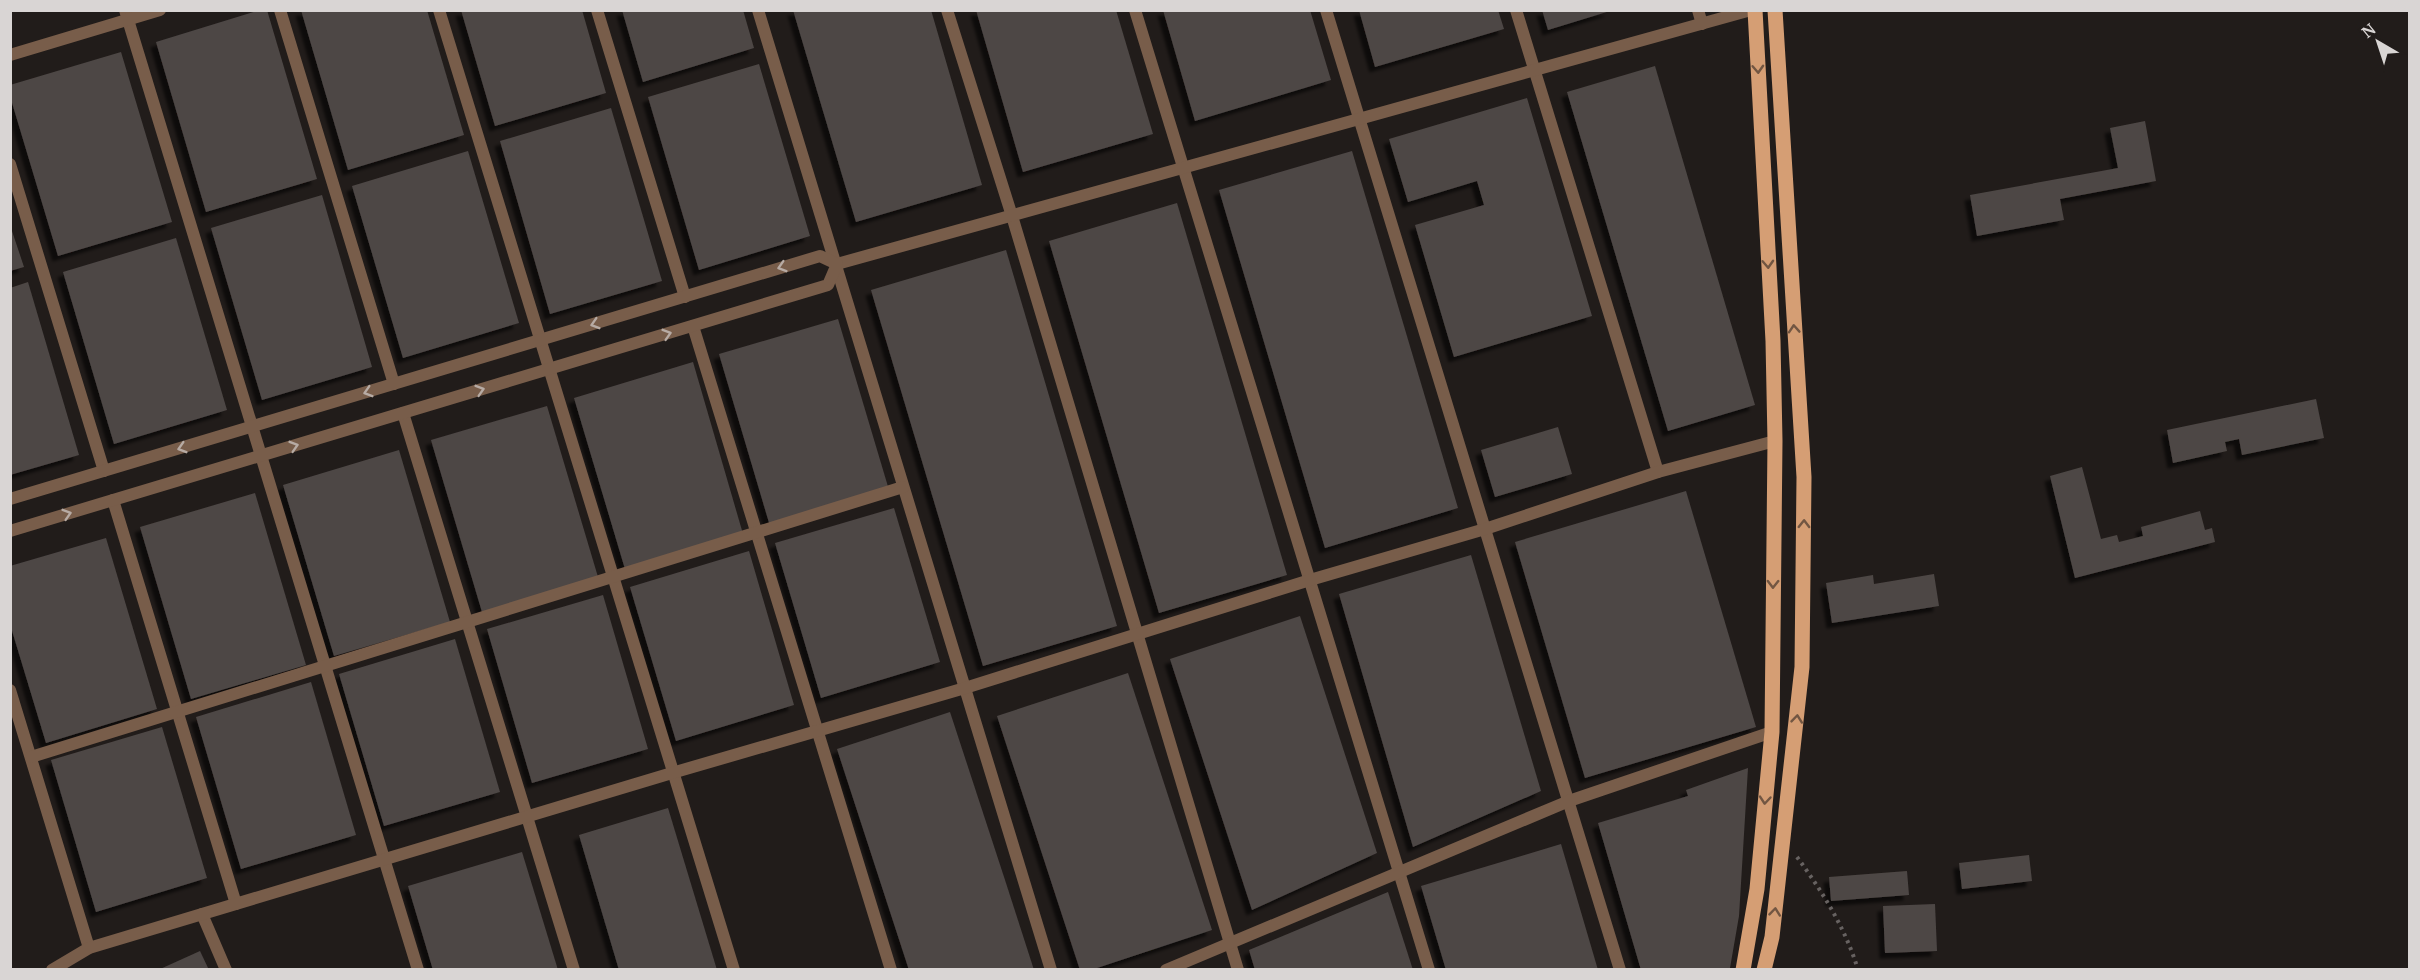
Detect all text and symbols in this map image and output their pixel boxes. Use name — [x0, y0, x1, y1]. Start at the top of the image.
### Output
north arrow — [2348, 12, 2408, 72]
text: N — [2357, 18, 2380, 43]
one-way arrow — [1751, 64, 1764, 73]
one-way arrow — [1762, 259, 1775, 268]
one-way arrow — [777, 260, 788, 272]
one-way arrow — [591, 317, 601, 329]
one-way arrow — [1788, 325, 1801, 334]
one-way arrow — [661, 329, 672, 341]
one-way arrow — [474, 384, 485, 397]
one-way arrow — [364, 385, 374, 397]
one-way arrow — [177, 441, 188, 453]
one-way arrow — [288, 441, 298, 453]
one-way arrow — [61, 509, 71, 521]
one-way arrow — [1798, 519, 1810, 528]
one-way arrow — [1767, 580, 1780, 589]
one-way arrow — [1790, 714, 1803, 723]
one-way arrow — [1759, 796, 1772, 805]
one-way arrow — [1768, 908, 1781, 917]

